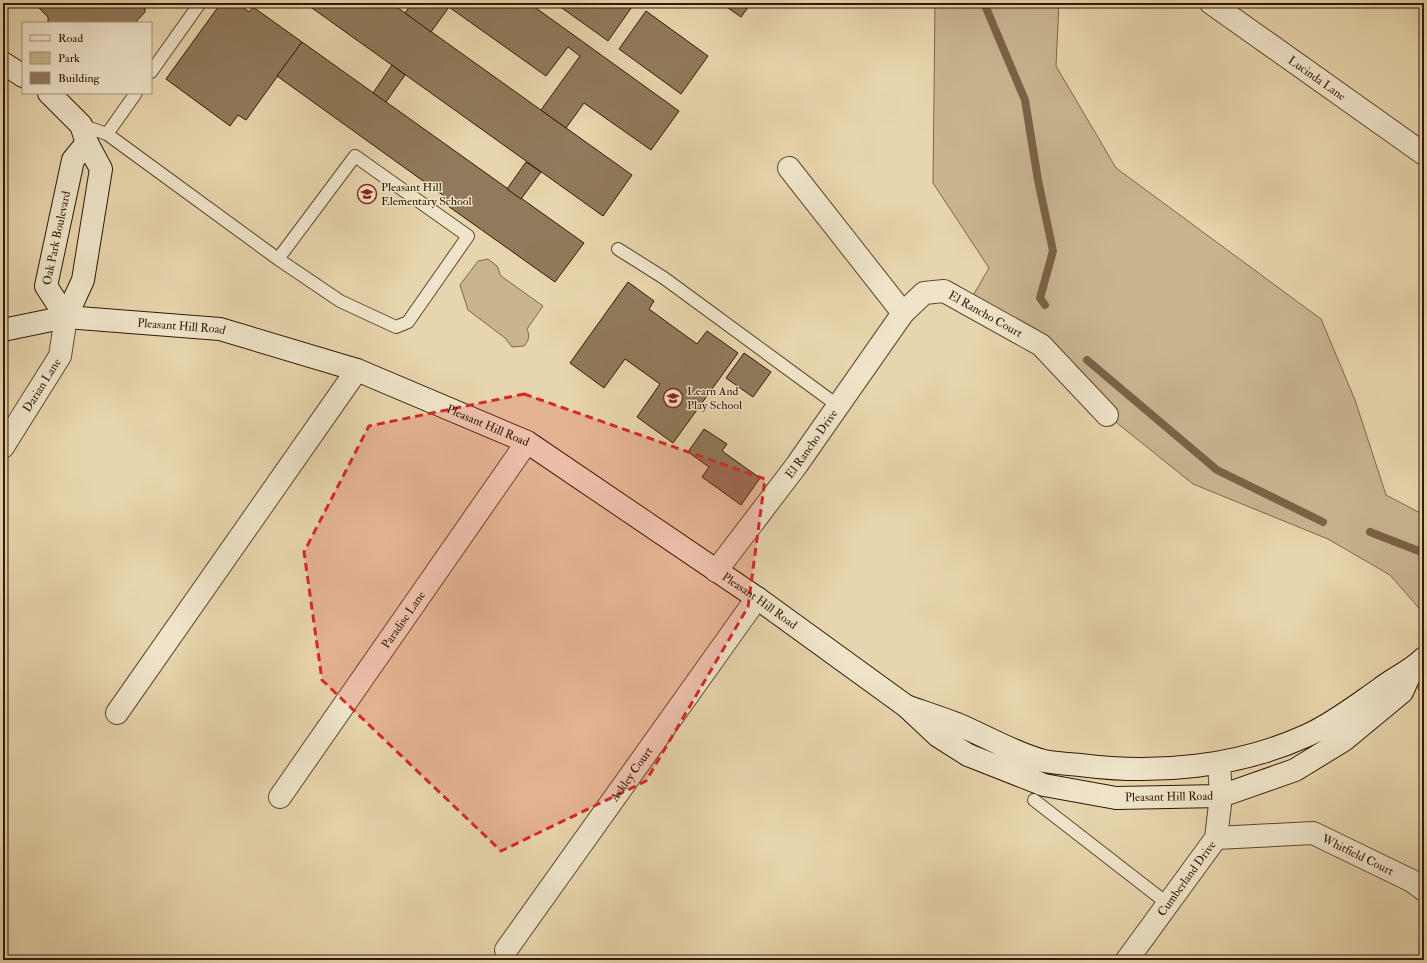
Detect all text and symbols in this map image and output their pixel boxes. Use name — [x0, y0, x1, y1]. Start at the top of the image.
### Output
legend — [22, 22, 152, 94]
text: Road — [58, 31, 83, 46]
text: Park — [58, 51, 80, 66]
street label: Lucinda Lane — [1285, 53, 1349, 104]
text: Building — [58, 71, 101, 86]
place label: Pleasant Hill Elementary School — [381, 180, 472, 209]
school or university icon: Pleasant Hill Elementary School — [356, 183, 378, 205]
street label: Oak Park Boulevard — [39, 190, 74, 286]
street label: El Rancho Court — [946, 287, 1025, 341]
street label: Pleasant Hill Road — [137, 315, 227, 338]
street label: Darian Lane — [19, 355, 64, 415]
place label: Learn And Play School — [687, 384, 742, 413]
school or university icon: Learn And Play School — [662, 387, 684, 409]
street label: Pleasant Hill Road — [444, 401, 532, 450]
street label: El Rancho Drive — [782, 406, 841, 481]
street label: Pleasant Hill Road — [719, 569, 800, 632]
street label: Paradise Lane — [378, 588, 429, 651]
street label: Ackley Court — [606, 744, 656, 805]
street label: Pleasant Hill Road — [1125, 789, 1213, 805]
street label: Whitfield Court — [1319, 831, 1396, 879]
street label: Cumberland Drive — [1154, 838, 1219, 919]

